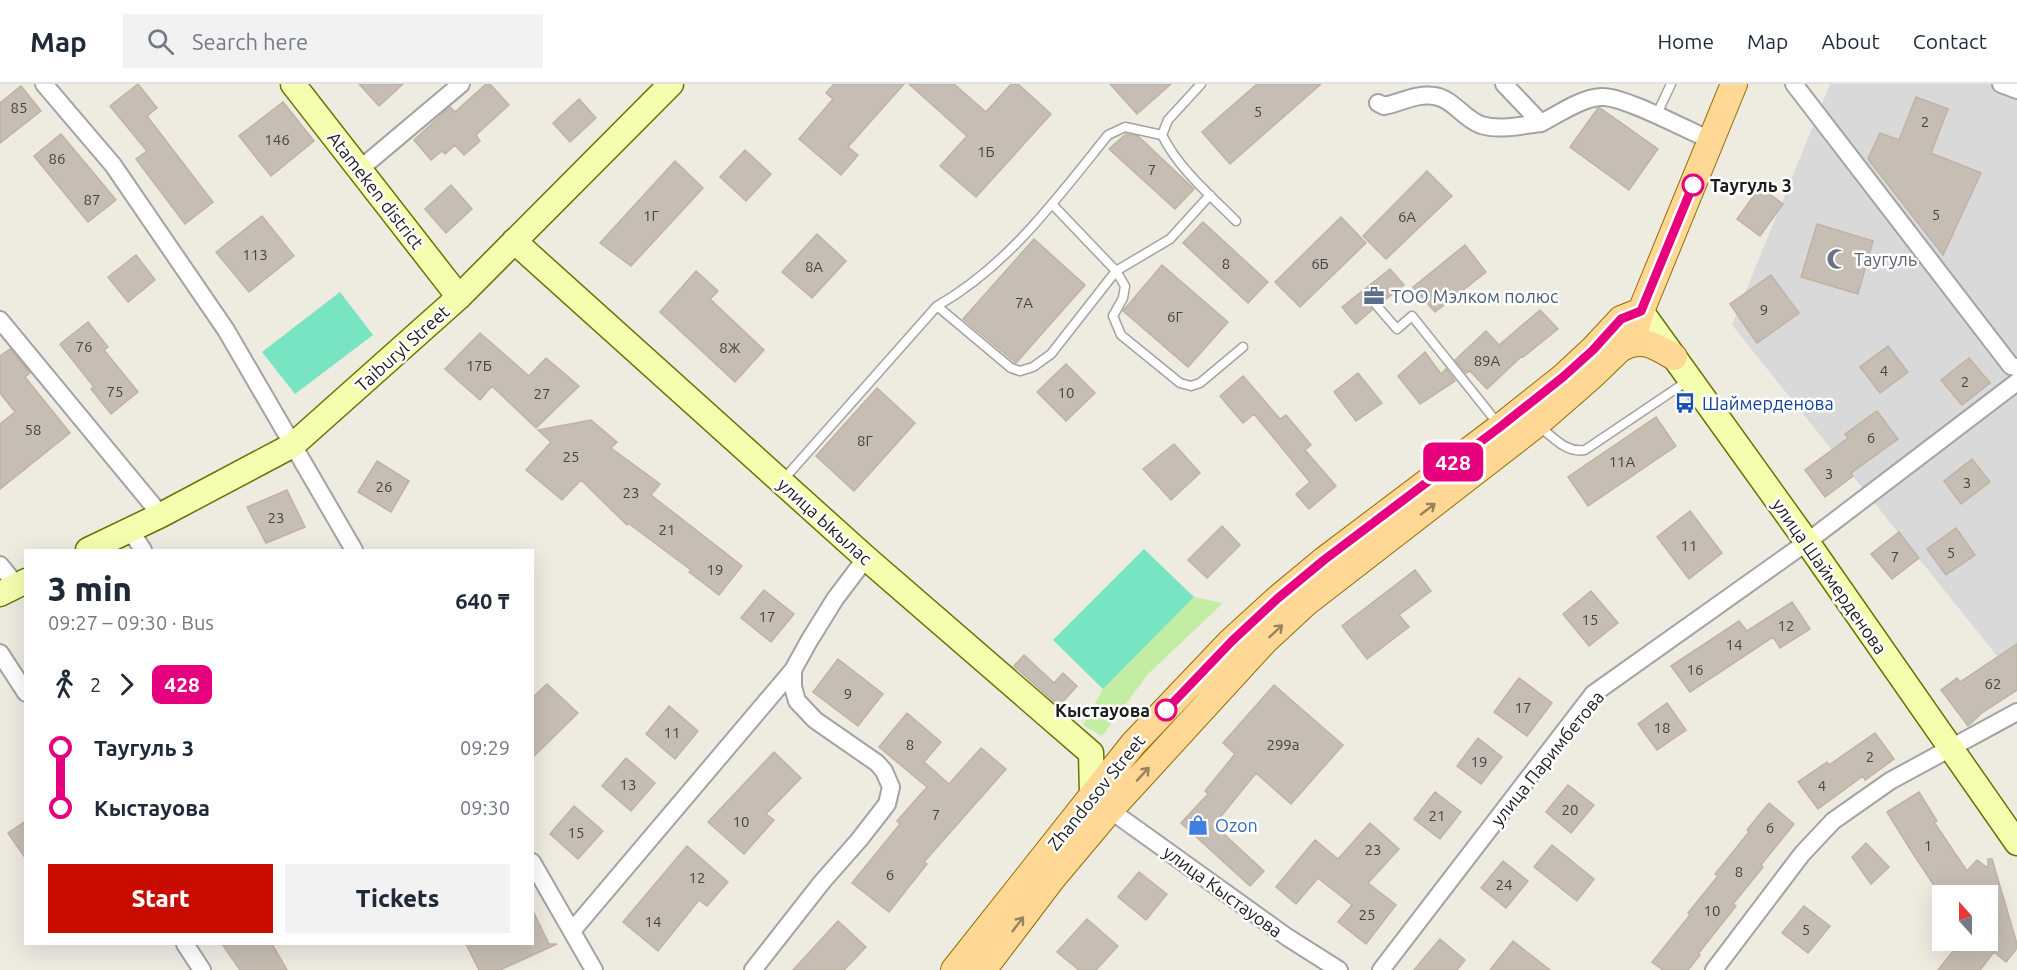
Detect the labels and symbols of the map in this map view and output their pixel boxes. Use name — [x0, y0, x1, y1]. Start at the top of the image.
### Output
house number: 85 — [11, 99, 27, 116]
house number: 5 — [1254, 103, 1262, 120]
house number: 2 — [1921, 113, 1929, 130]
street label: Atameken district — [324, 127, 428, 253]
house number: 146 — [264, 131, 290, 148]
house number: 1Б — [977, 143, 995, 160]
house number: 86 — [49, 150, 65, 167]
house number: 7 — [1148, 161, 1156, 178]
marker: Таугуль 3 — [1682, 174, 1704, 196]
place label: Таугуль 3 — [1710, 175, 1792, 195]
house number: 87 — [84, 191, 100, 208]
house number: 5 — [1932, 206, 1940, 223]
house number: 1Г — [643, 207, 660, 224]
house number: 6А — [1398, 208, 1416, 225]
house number: 113 — [242, 246, 268, 263]
mosque icon: Таугуль — [1825, 247, 1849, 271]
place label: Таугуль — [1854, 249, 1917, 269]
house number: 8 — [1222, 255, 1230, 272]
house number: 6Б — [1311, 255, 1329, 272]
house number: 8А — [805, 258, 823, 275]
office icon: ТОО Мэлком полюс — [1362, 284, 1386, 308]
place label: ТОО Мэлком полюс — [1391, 286, 1558, 306]
house number: 7А — [1015, 294, 1033, 311]
street label: Taiburyl Street — [351, 301, 453, 395]
house number: 9 — [1760, 301, 1768, 318]
house number: 6Г — [1167, 308, 1184, 325]
house number: 76 — [76, 338, 92, 355]
house number: 8Ж — [719, 339, 741, 356]
house number: 89А — [1474, 352, 1501, 369]
house number: 17Б — [466, 357, 492, 374]
house number: 4 — [1880, 362, 1888, 379]
house number: 2 — [1961, 373, 1969, 390]
house number: 75 — [107, 383, 123, 400]
house number: 10 — [1058, 384, 1074, 401]
house number: 27 — [534, 385, 550, 402]
bus stop icon: Шаймерденова — [1673, 391, 1697, 415]
place label: Шаймерденова — [1702, 393, 1834, 413]
house number: 58 — [25, 421, 41, 438]
house number: 6 — [1867, 429, 1875, 446]
house number: 8Г — [857, 432, 874, 449]
line badge: 428 — [1418, 442, 1488, 482]
house number: 25 — [563, 448, 579, 465]
house number: 11А — [1609, 453, 1636, 470]
house number: 3 — [1825, 465, 1833, 482]
street label: улица Ыкылас — [774, 474, 876, 568]
house number: 3 — [1963, 474, 1971, 491]
house number: 26 — [376, 478, 392, 495]
house number: 23 — [623, 484, 639, 501]
street label: улица Шаймерденова — [1769, 494, 1891, 658]
one-way arrow — [1419, 502, 1435, 515]
house number: 23 — [268, 509, 284, 526]
house number: 21 — [659, 521, 675, 538]
house number: 11 — [1681, 537, 1697, 554]
house number: 5 — [1947, 544, 1955, 561]
house number: 7 — [1891, 548, 1899, 565]
house number: 19 — [707, 561, 723, 578]
house number: 17 — [759, 608, 775, 625]
house number: 15 — [1582, 611, 1598, 628]
house number: 12 — [1778, 617, 1794, 634]
one-way arrow — [1268, 624, 1283, 638]
house number: 14 — [1726, 636, 1742, 653]
house number: 16 — [1687, 661, 1703, 678]
house number: 62 — [1985, 675, 2001, 692]
house number: 9 — [844, 685, 852, 702]
street label: улица Паримбетова — [1487, 687, 1607, 829]
marker: Кыстауова — [1155, 699, 1177, 721]
house number: 17 — [1515, 699, 1531, 716]
place label: Кыстауова — [1055, 700, 1150, 720]
house number: 18 — [1654, 719, 1670, 736]
house number: 11 — [664, 724, 680, 741]
street label: Zhandosov Street — [1043, 730, 1149, 854]
house number: 8 — [906, 736, 914, 753]
house number: 299а — [1266, 736, 1300, 753]
house number: 2 — [1866, 748, 1874, 765]
house number: 19 — [1471, 753, 1487, 770]
one-way arrow — [1136, 767, 1150, 782]
house number: 13 — [620, 776, 636, 793]
house number: 4 — [1818, 777, 1826, 794]
house number: 20 — [1562, 801, 1578, 818]
house number: 7 — [932, 806, 940, 823]
house number: 21 — [1429, 807, 1445, 824]
house number: 10 — [733, 813, 749, 830]
shop icon: Ozon — [1186, 813, 1210, 837]
place label: Ozon — [1215, 815, 1258, 835]
house number: 6 — [1766, 819, 1774, 836]
house number: 15 — [568, 824, 584, 841]
house number: 1 — [1924, 837, 1932, 854]
street label: улица Кыстауова — [1160, 841, 1286, 941]
house number: 23 — [1365, 841, 1381, 858]
house number: 8 — [1735, 863, 1743, 880]
house number: 6 — [886, 866, 894, 883]
house number: 12 — [689, 869, 705, 886]
house number: 24 — [1496, 876, 1512, 893]
north arrow — [1932, 885, 1998, 951]
house number: 10 — [1704, 902, 1720, 919]
house number: 25 — [1359, 906, 1375, 923]
house number: 14 — [645, 913, 661, 930]
one-way arrow — [1012, 916, 1025, 932]
house number: 5 — [1802, 921, 1810, 938]

